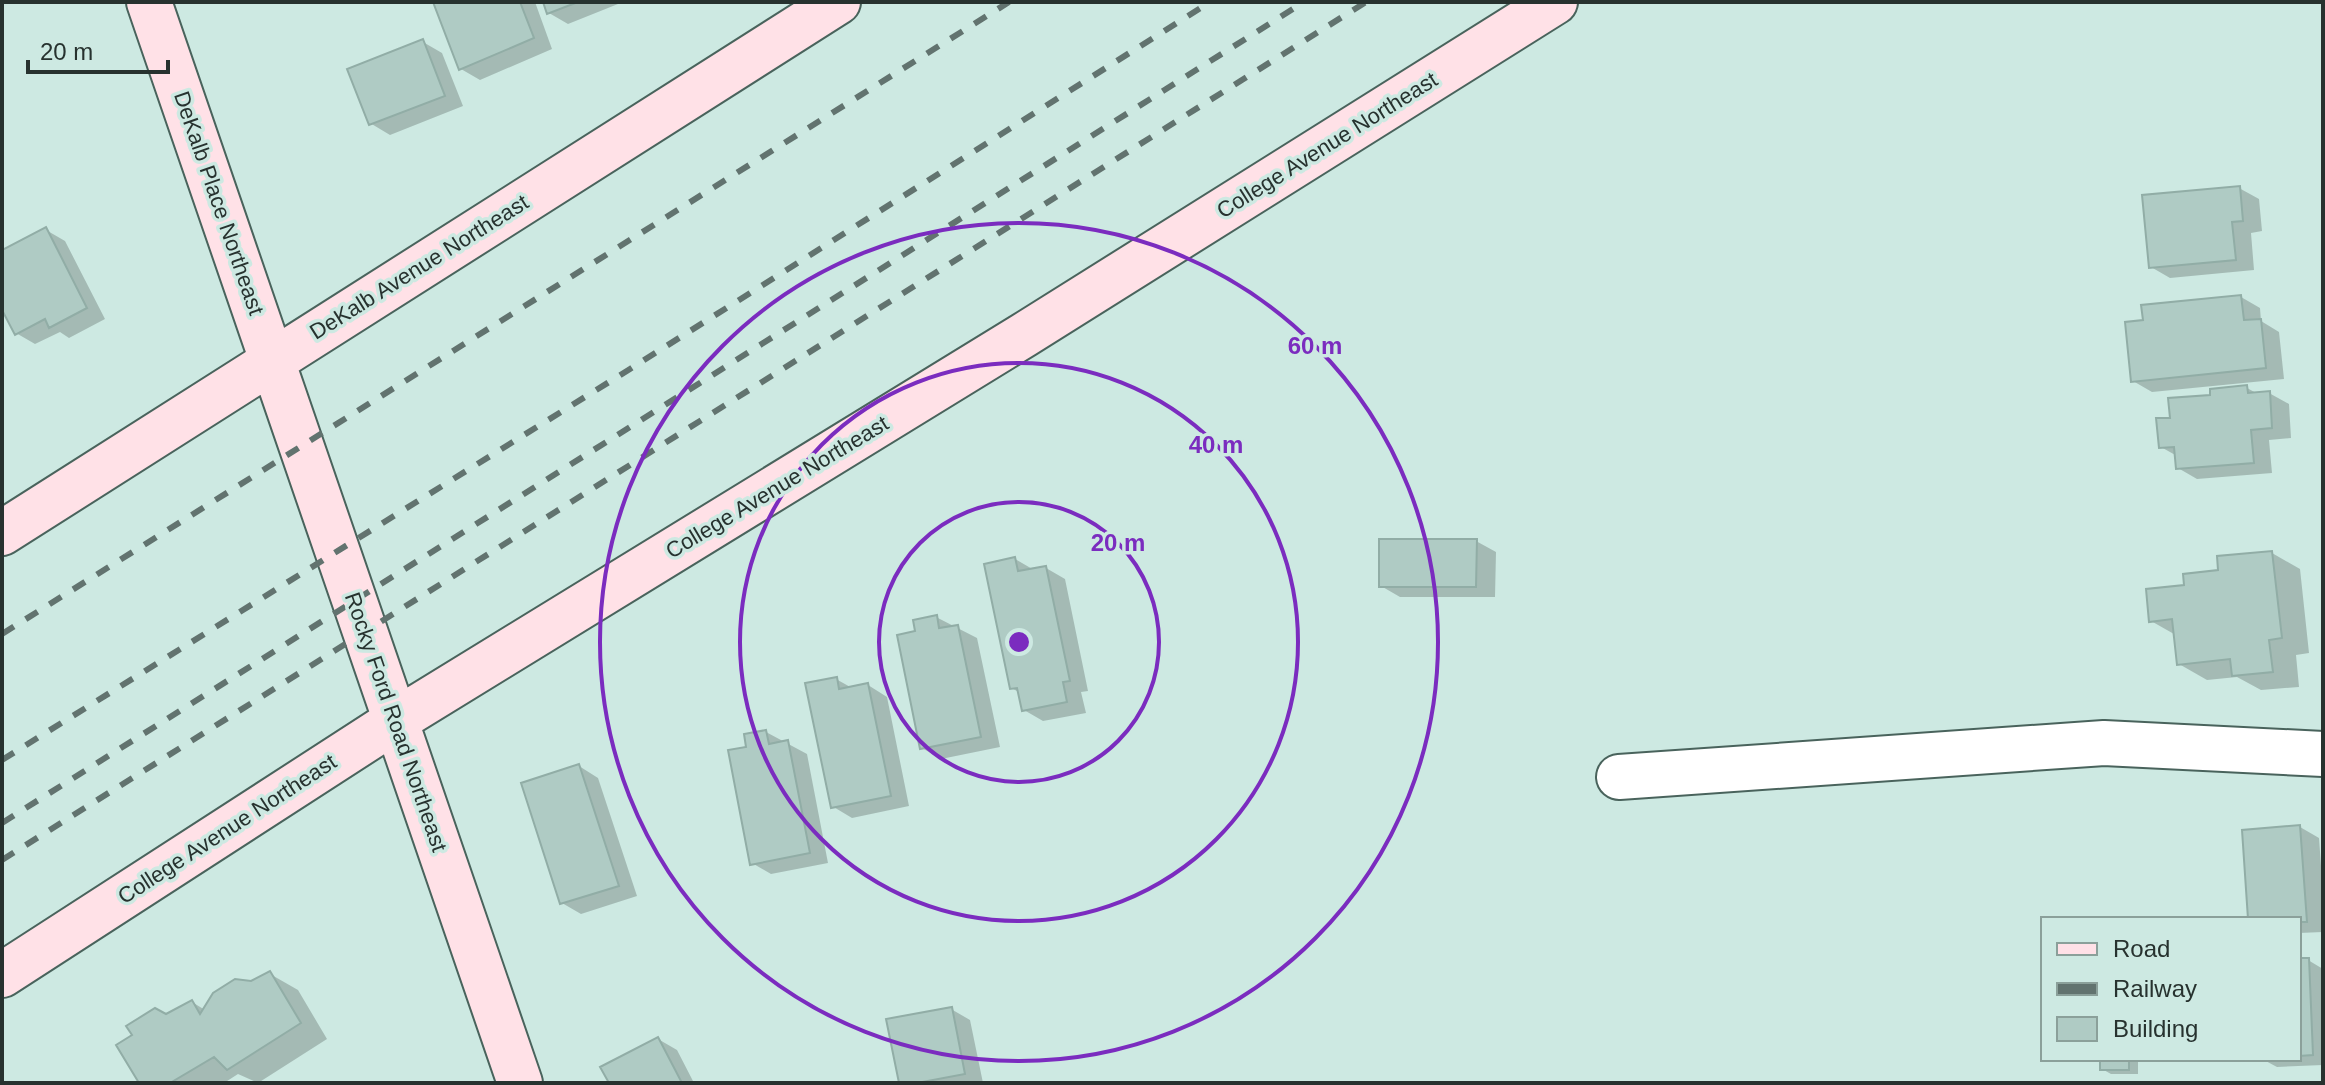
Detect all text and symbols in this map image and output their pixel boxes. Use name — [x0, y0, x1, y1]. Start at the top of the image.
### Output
scale bar — [28, 24, 168, 74]
text: 20 m — [40, 38, 93, 65]
street label: College Avenue Northeast — [1212, 67, 1442, 223]
street label: DeKalb Place Northeast — [169, 88, 269, 318]
street label: DeKalb Avenue Northeast — [305, 189, 533, 345]
text: 60 m — [1288, 332, 1342, 359]
street label: College Avenue Northeast — [661, 411, 893, 563]
text: 40 m — [1189, 431, 1243, 458]
text: 20 m — [1091, 529, 1145, 556]
street label: Rocky Ford Road Northeast — [340, 589, 452, 855]
centre of rings — [1005, 628, 1033, 656]
street label: College Avenue Northeast — [113, 749, 341, 909]
legend — [2041, 917, 2301, 1061]
text: Road — [2113, 935, 2170, 962]
text: Railway — [2113, 975, 2197, 1002]
text: Building — [2113, 1015, 2198, 1042]

